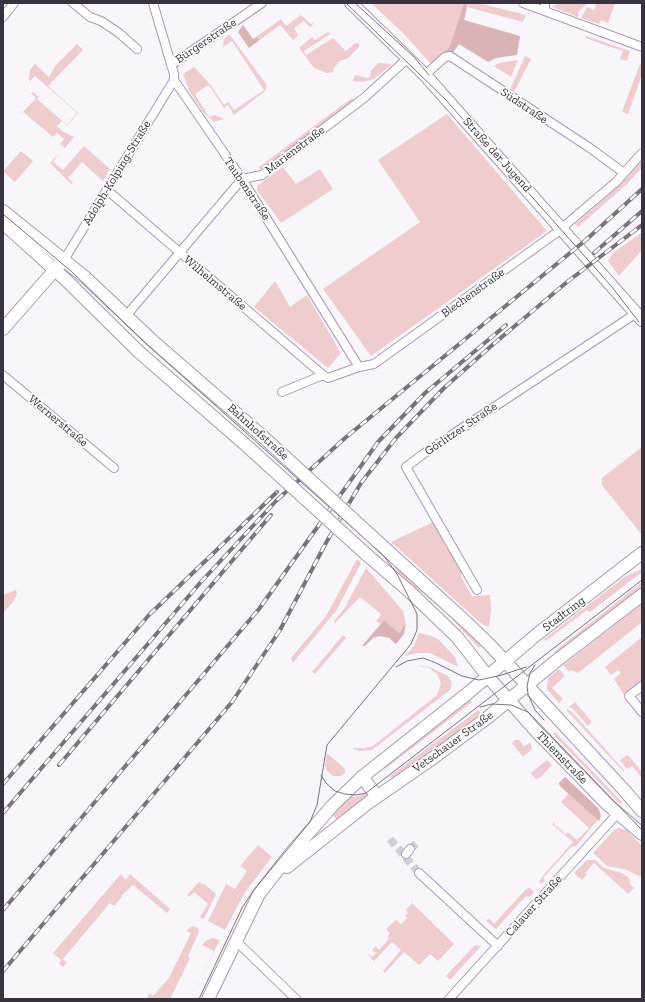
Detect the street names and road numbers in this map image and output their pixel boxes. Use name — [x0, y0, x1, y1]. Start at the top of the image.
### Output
street label: Bürgerstraße — [173, 15, 239, 67]
street label: Südstraße — [498, 85, 550, 127]
street label: Straße der Jugend — [460, 115, 534, 195]
street label: Adolph-Kolping-Straße — [80, 118, 154, 228]
street label: Marienstraße — [262, 123, 328, 177]
street label: Taubenstraße — [221, 155, 273, 223]
street label: Wilhelmstraße — [181, 253, 249, 313]
street label: Blechenstraße — [439, 265, 507, 321]
street label: Wernerstraße — [25, 392, 91, 450]
street label: Görlitzer Straße — [422, 399, 500, 459]
street label: Bahnhofstraße — [224, 401, 292, 463]
street label: Stadtring — [540, 593, 588, 635]
street label: Vetschauer Straße — [410, 708, 496, 776]
street label: Thiemstraße — [533, 729, 591, 787]
street label: Calauer Straße — [503, 872, 565, 940]

